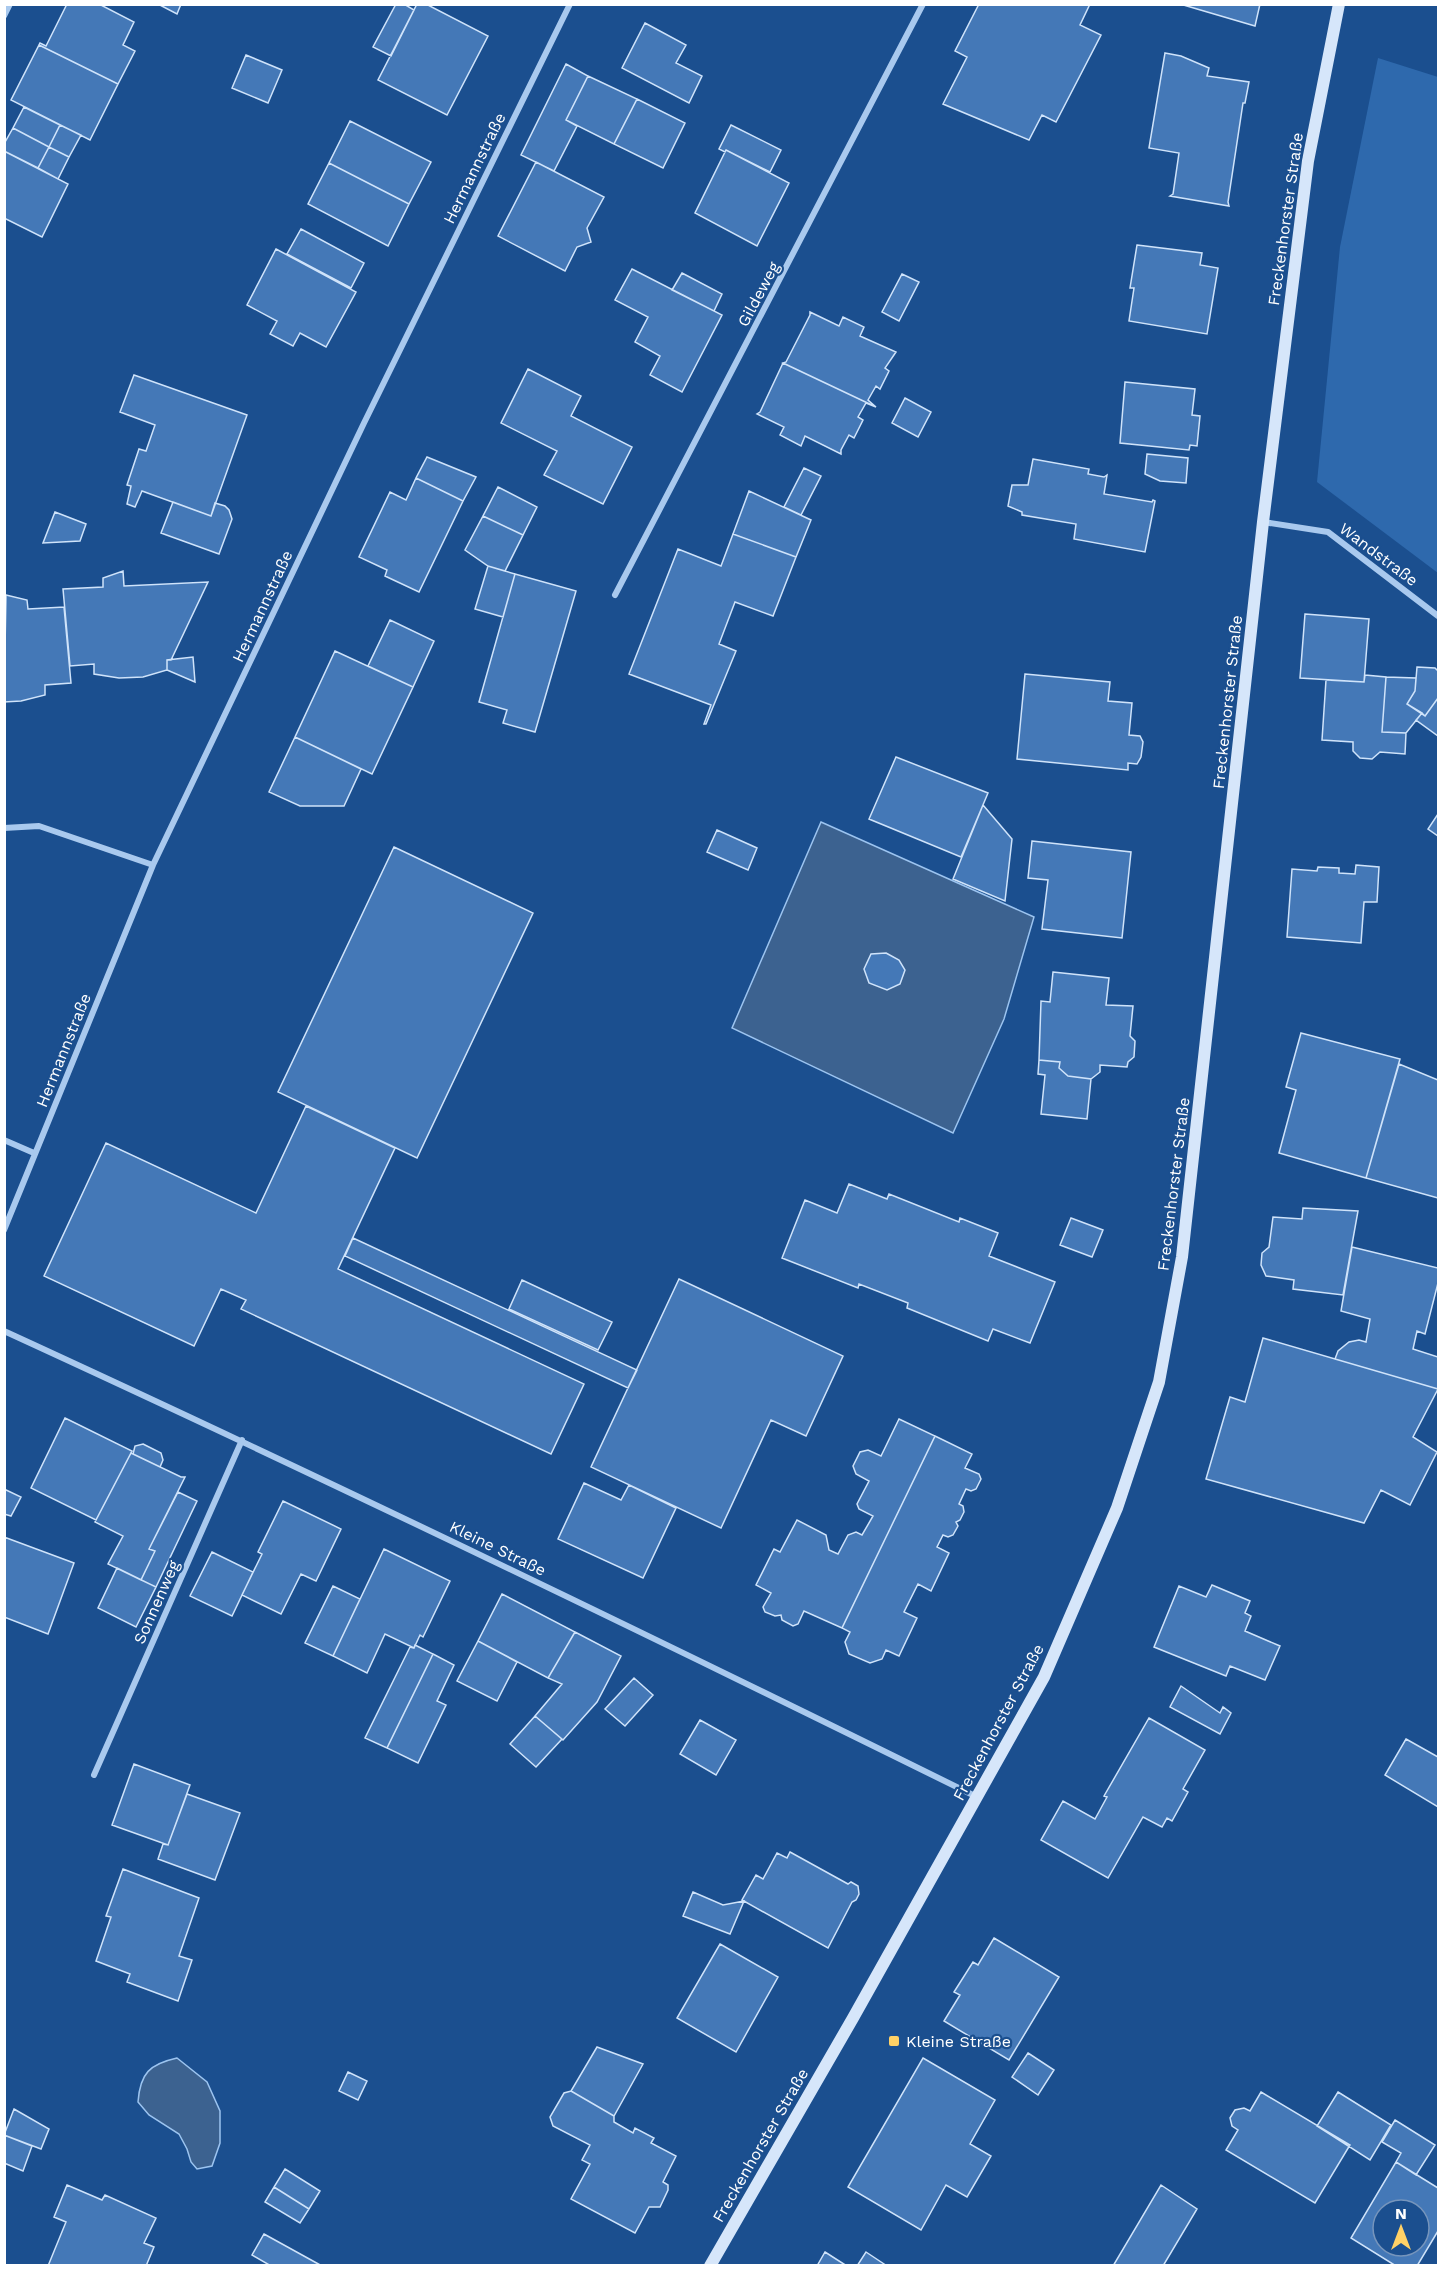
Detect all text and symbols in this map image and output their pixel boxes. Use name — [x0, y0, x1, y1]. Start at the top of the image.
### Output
street label: Hermannstraße — [439, 110, 510, 227]
street label: Freckenhorster Straße — [1264, 131, 1307, 307]
street label: Gildeweg — [733, 258, 784, 330]
street label: Wandstraße — [1336, 519, 1422, 590]
street label: Hermannstraße — [228, 547, 297, 665]
street label: Freckenhorster Straße — [1209, 614, 1246, 790]
street label: Hermannstraße — [32, 990, 95, 1110]
street label: Freckenhorster Straße — [1153, 1096, 1194, 1272]
street label: Kleine Straße — [446, 1517, 549, 1580]
street label: Sonnenweg — [130, 1557, 184, 1647]
street label: Freckenhorster Straße — [949, 1641, 1048, 1804]
place label: Kleine Straße — [906, 2032, 1011, 2051]
marker: Kleine Straße — [887, 2034, 901, 2048]
street label: Freckenhorster Straße — [709, 2065, 812, 2226]
north arrow — [1371, 2198, 1431, 2258]
text: N — [1395, 2204, 1407, 2223]

